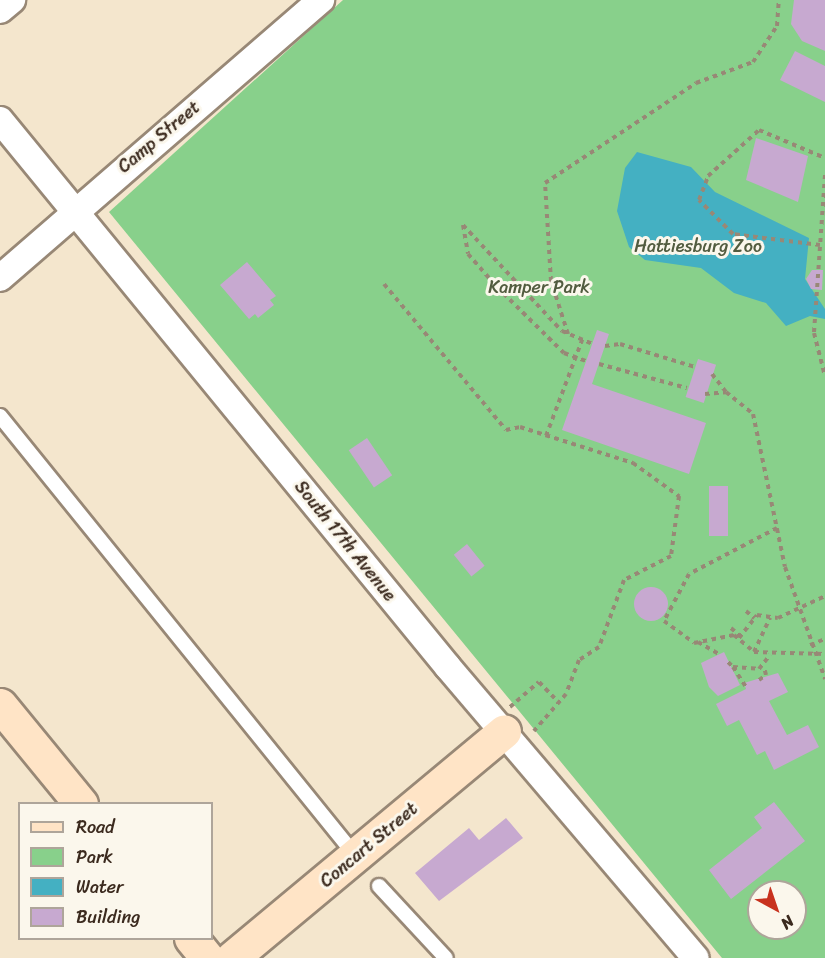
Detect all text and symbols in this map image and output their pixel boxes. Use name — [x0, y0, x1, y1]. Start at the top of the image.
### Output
street label: Camp Street — [114, 96, 204, 178]
park label: Hattiesburg Zoo — [634, 235, 762, 257]
park label: Kamper Park — [488, 276, 590, 298]
street label: South 17th Avenue — [290, 476, 400, 606]
street label: Concart Street — [316, 798, 422, 892]
legend — [18, 802, 213, 940]
text: Road — [76, 811, 115, 843]
text: Park — [76, 841, 113, 873]
text: Water — [76, 871, 123, 903]
north arrow — [747, 880, 807, 940]
text: Building — [76, 901, 140, 933]
text: N — [774, 908, 801, 937]

